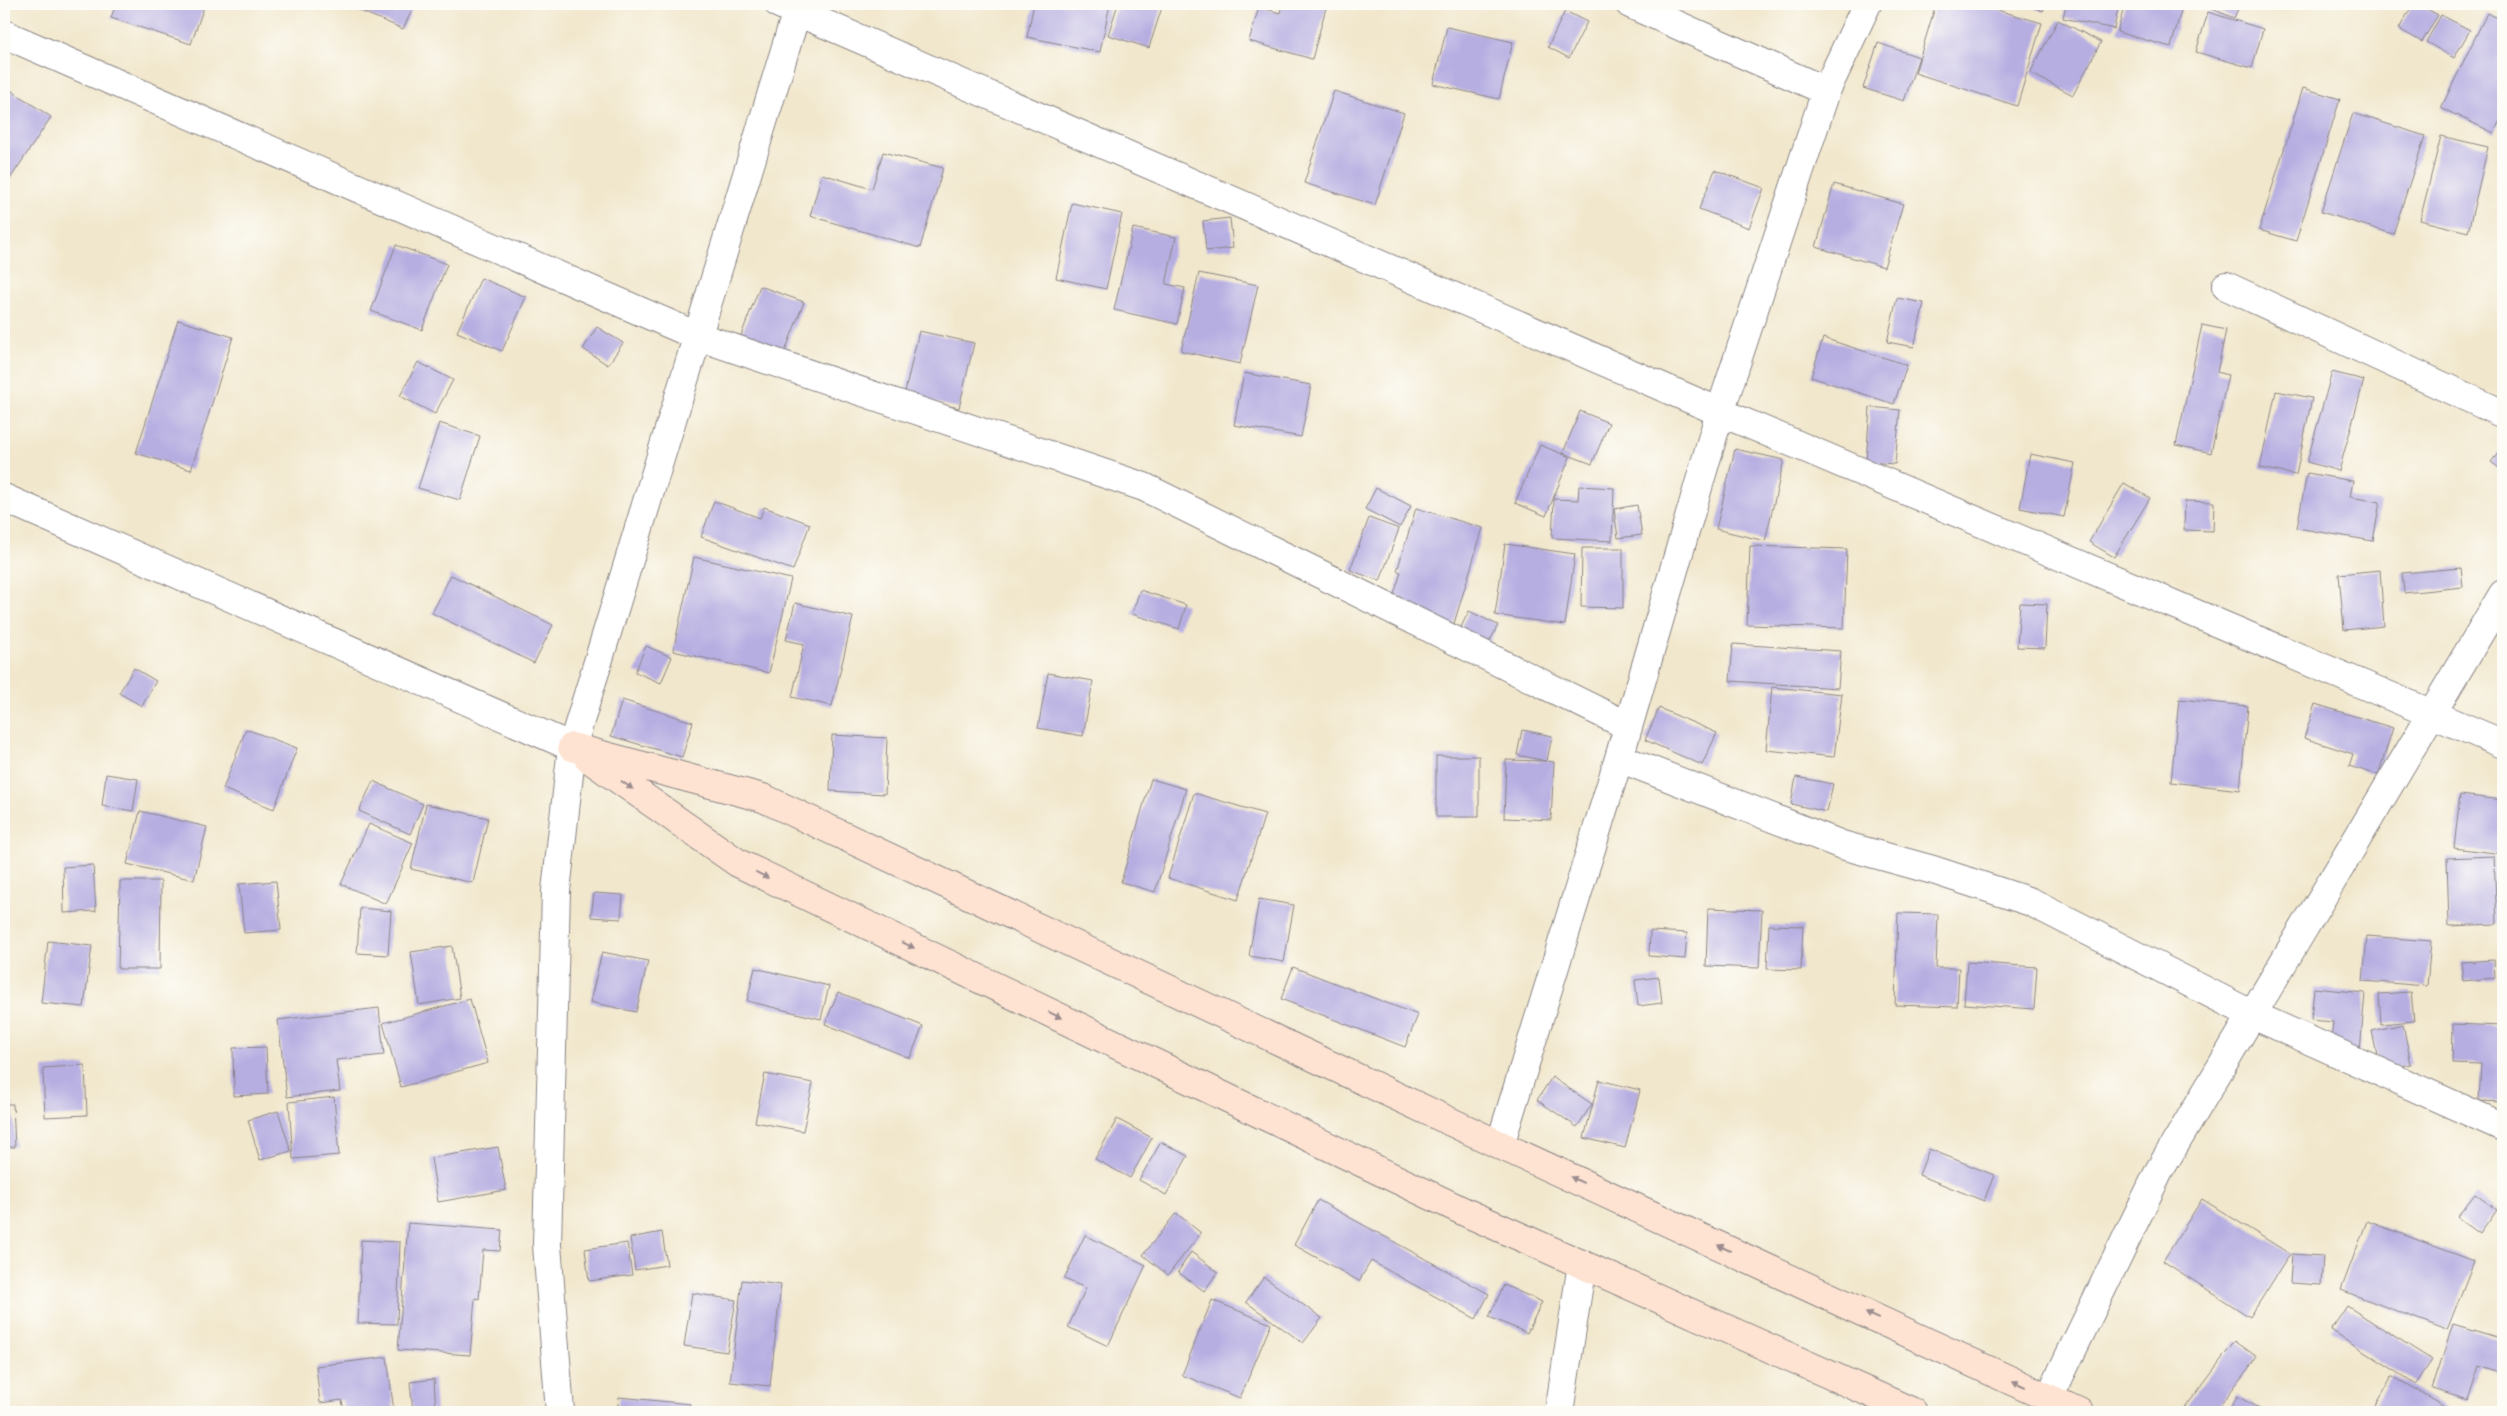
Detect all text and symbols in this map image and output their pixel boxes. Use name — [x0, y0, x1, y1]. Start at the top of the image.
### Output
one-way arrow — [620, 780, 633, 790]
one-way arrow — [755, 871, 769, 879]
one-way arrow — [901, 941, 915, 949]
one-way arrow — [1048, 1012, 1062, 1020]
one-way arrow — [1570, 1175, 1584, 1183]
one-way arrow — [1717, 1243, 1731, 1251]
one-way arrow — [1865, 1312, 1879, 1320]
one-way arrow — [2012, 1380, 2026, 1388]

